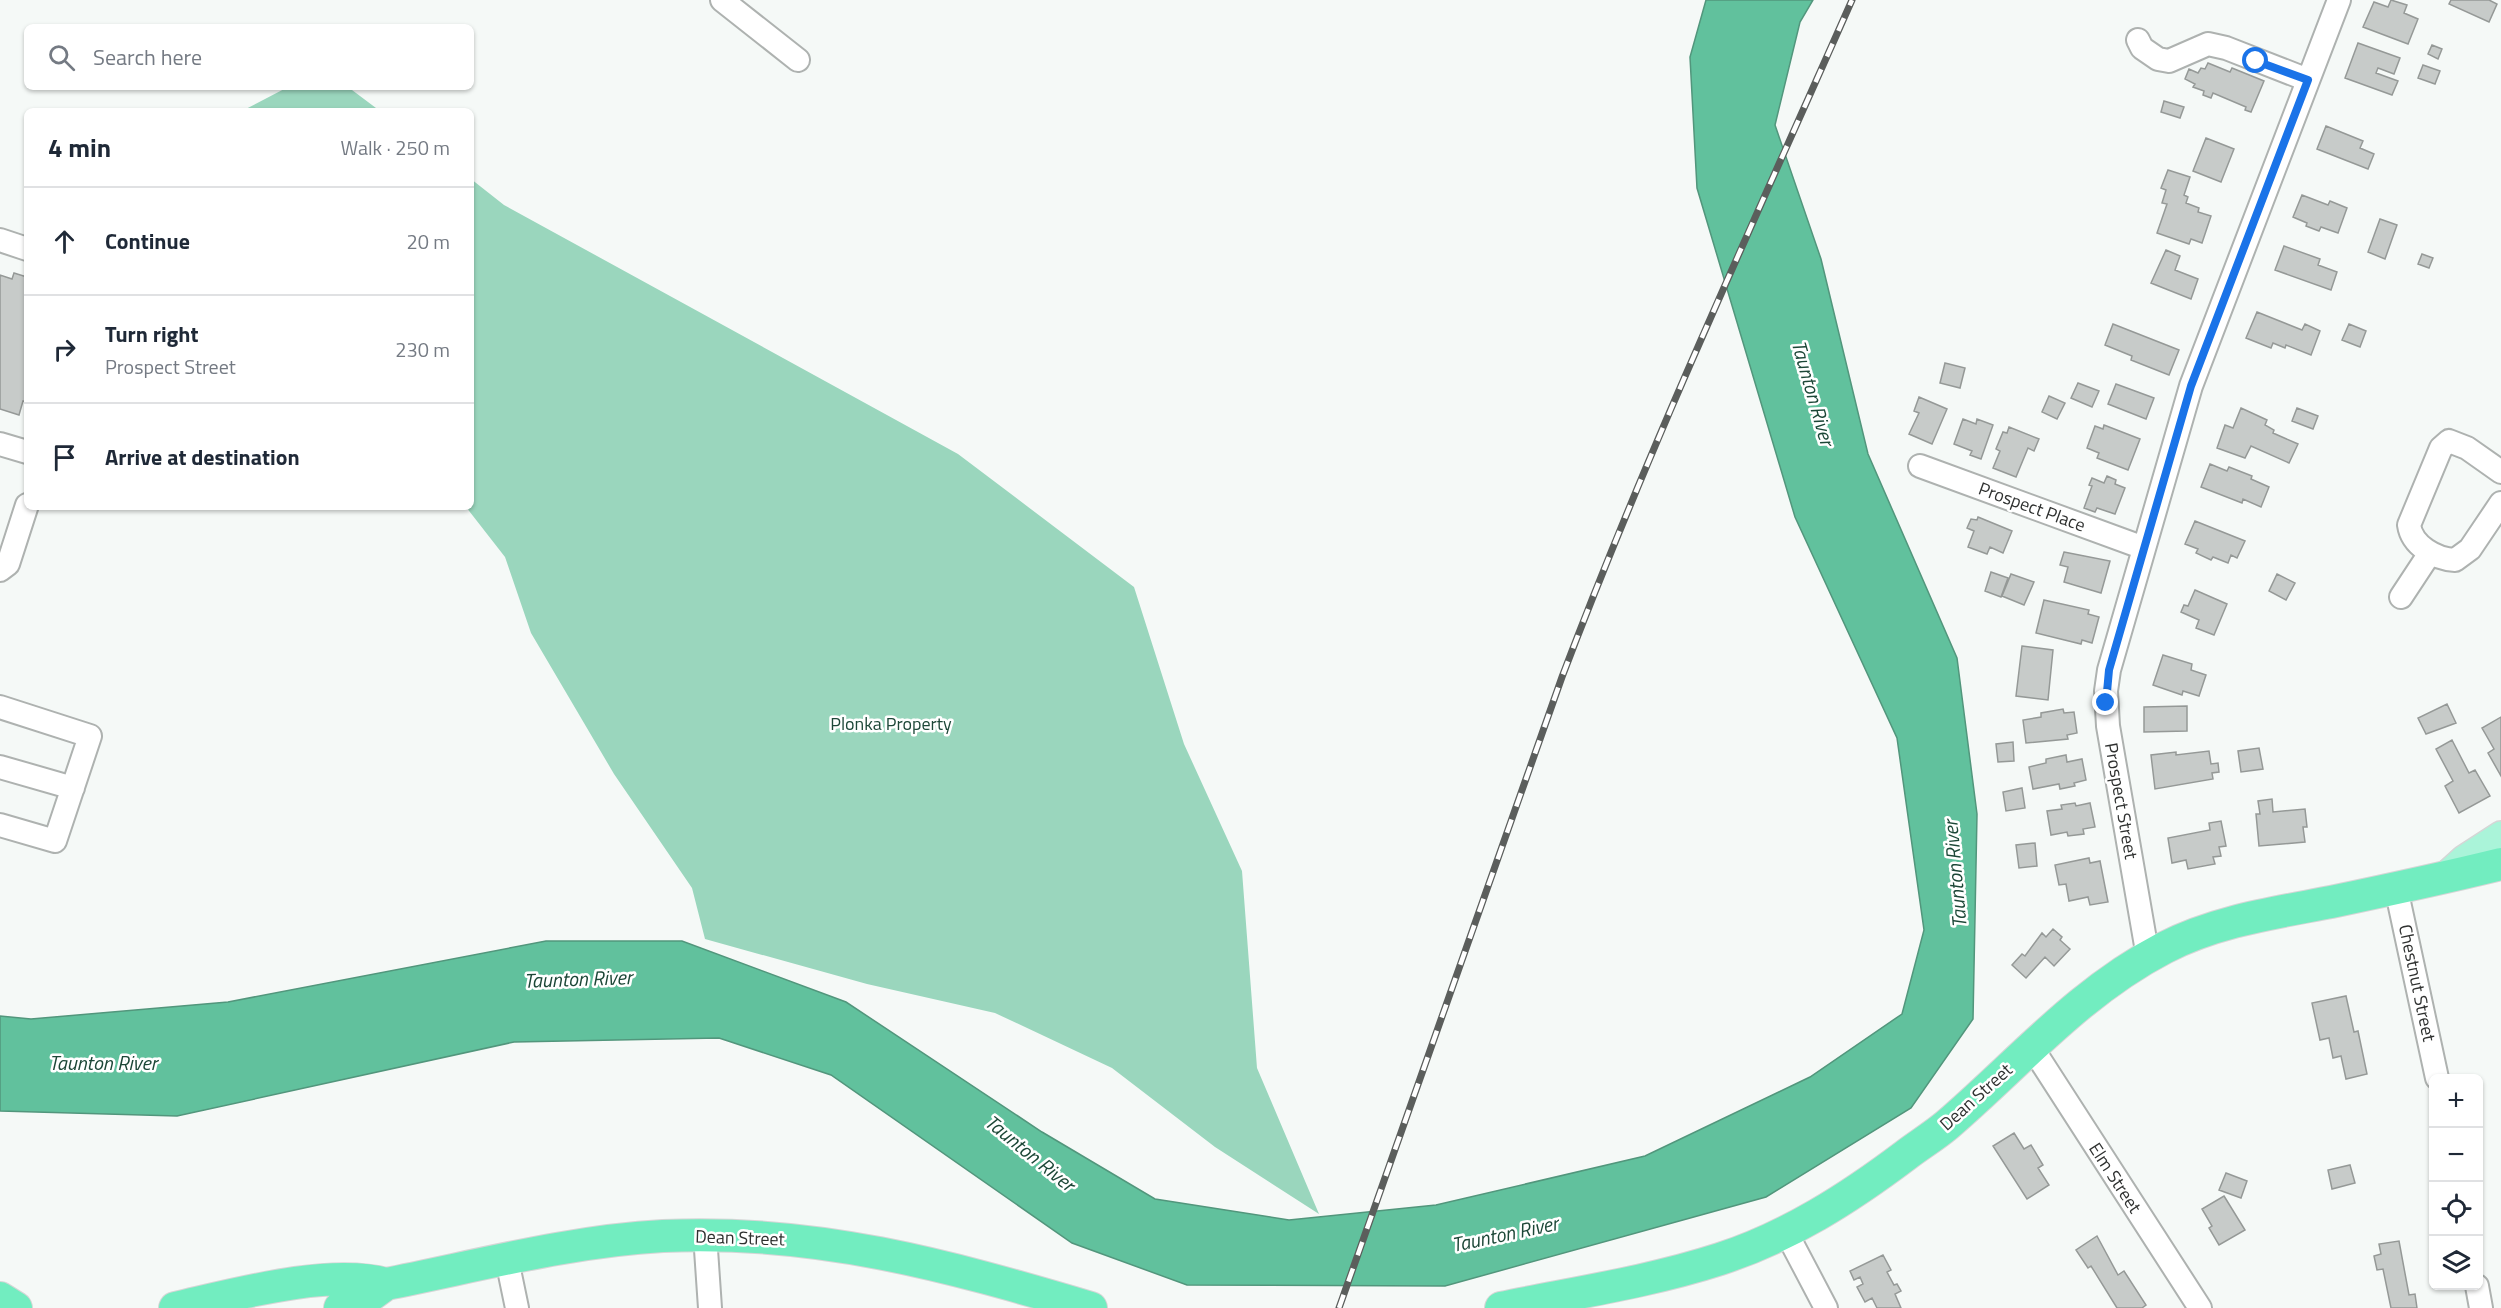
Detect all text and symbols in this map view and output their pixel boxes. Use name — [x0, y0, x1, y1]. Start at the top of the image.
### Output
search box — [24, 24, 474, 90]
text: Search here — [93, 40, 202, 74]
icon: search — [45, 41, 78, 74]
route start — [2242, 47, 2268, 73]
text: 4 min — [48, 128, 111, 167]
text: Walk · 250 m — [341, 132, 450, 163]
text: Continue — [105, 224, 190, 258]
icon: ahead — [48, 225, 81, 258]
text: 20 m — [406, 226, 450, 257]
text: Turn right — [105, 317, 199, 351]
icon: right — [48, 333, 81, 366]
text: 230 m — [395, 334, 450, 365]
water label: Taunton River — [1784, 337, 1844, 452]
text: Prospect Street — [105, 351, 236, 382]
text: Arrive at destination — [105, 440, 300, 474]
icon: arrive — [48, 441, 81, 474]
street label: Prospect Place — [1975, 475, 2089, 538]
route end — [2092, 689, 2118, 715]
park label: Plonka Property — [830, 710, 952, 737]
street label: Prospect Street — [2098, 741, 2145, 862]
water label: Taunton River — [1934, 816, 1975, 929]
street label: Chestnut Street — [2392, 922, 2443, 1045]
water label: Taunton River — [523, 961, 635, 996]
water label: Taunton River — [49, 1047, 160, 1078]
street label: Dean Street — [1933, 1056, 2019, 1137]
map controls — [2429, 1074, 2483, 1290]
button: + — [2429, 1074, 2483, 1128]
water label: Taunton River — [979, 1107, 1084, 1200]
button: − — [2429, 1128, 2483, 1182]
street label: Elm Street — [2082, 1137, 2149, 1219]
button: locate — [2429, 1182, 2483, 1236]
water label: Taunton River — [1449, 1207, 1564, 1260]
street label: Dean Street — [695, 1222, 786, 1253]
button: layers — [2429, 1236, 2483, 1290]

